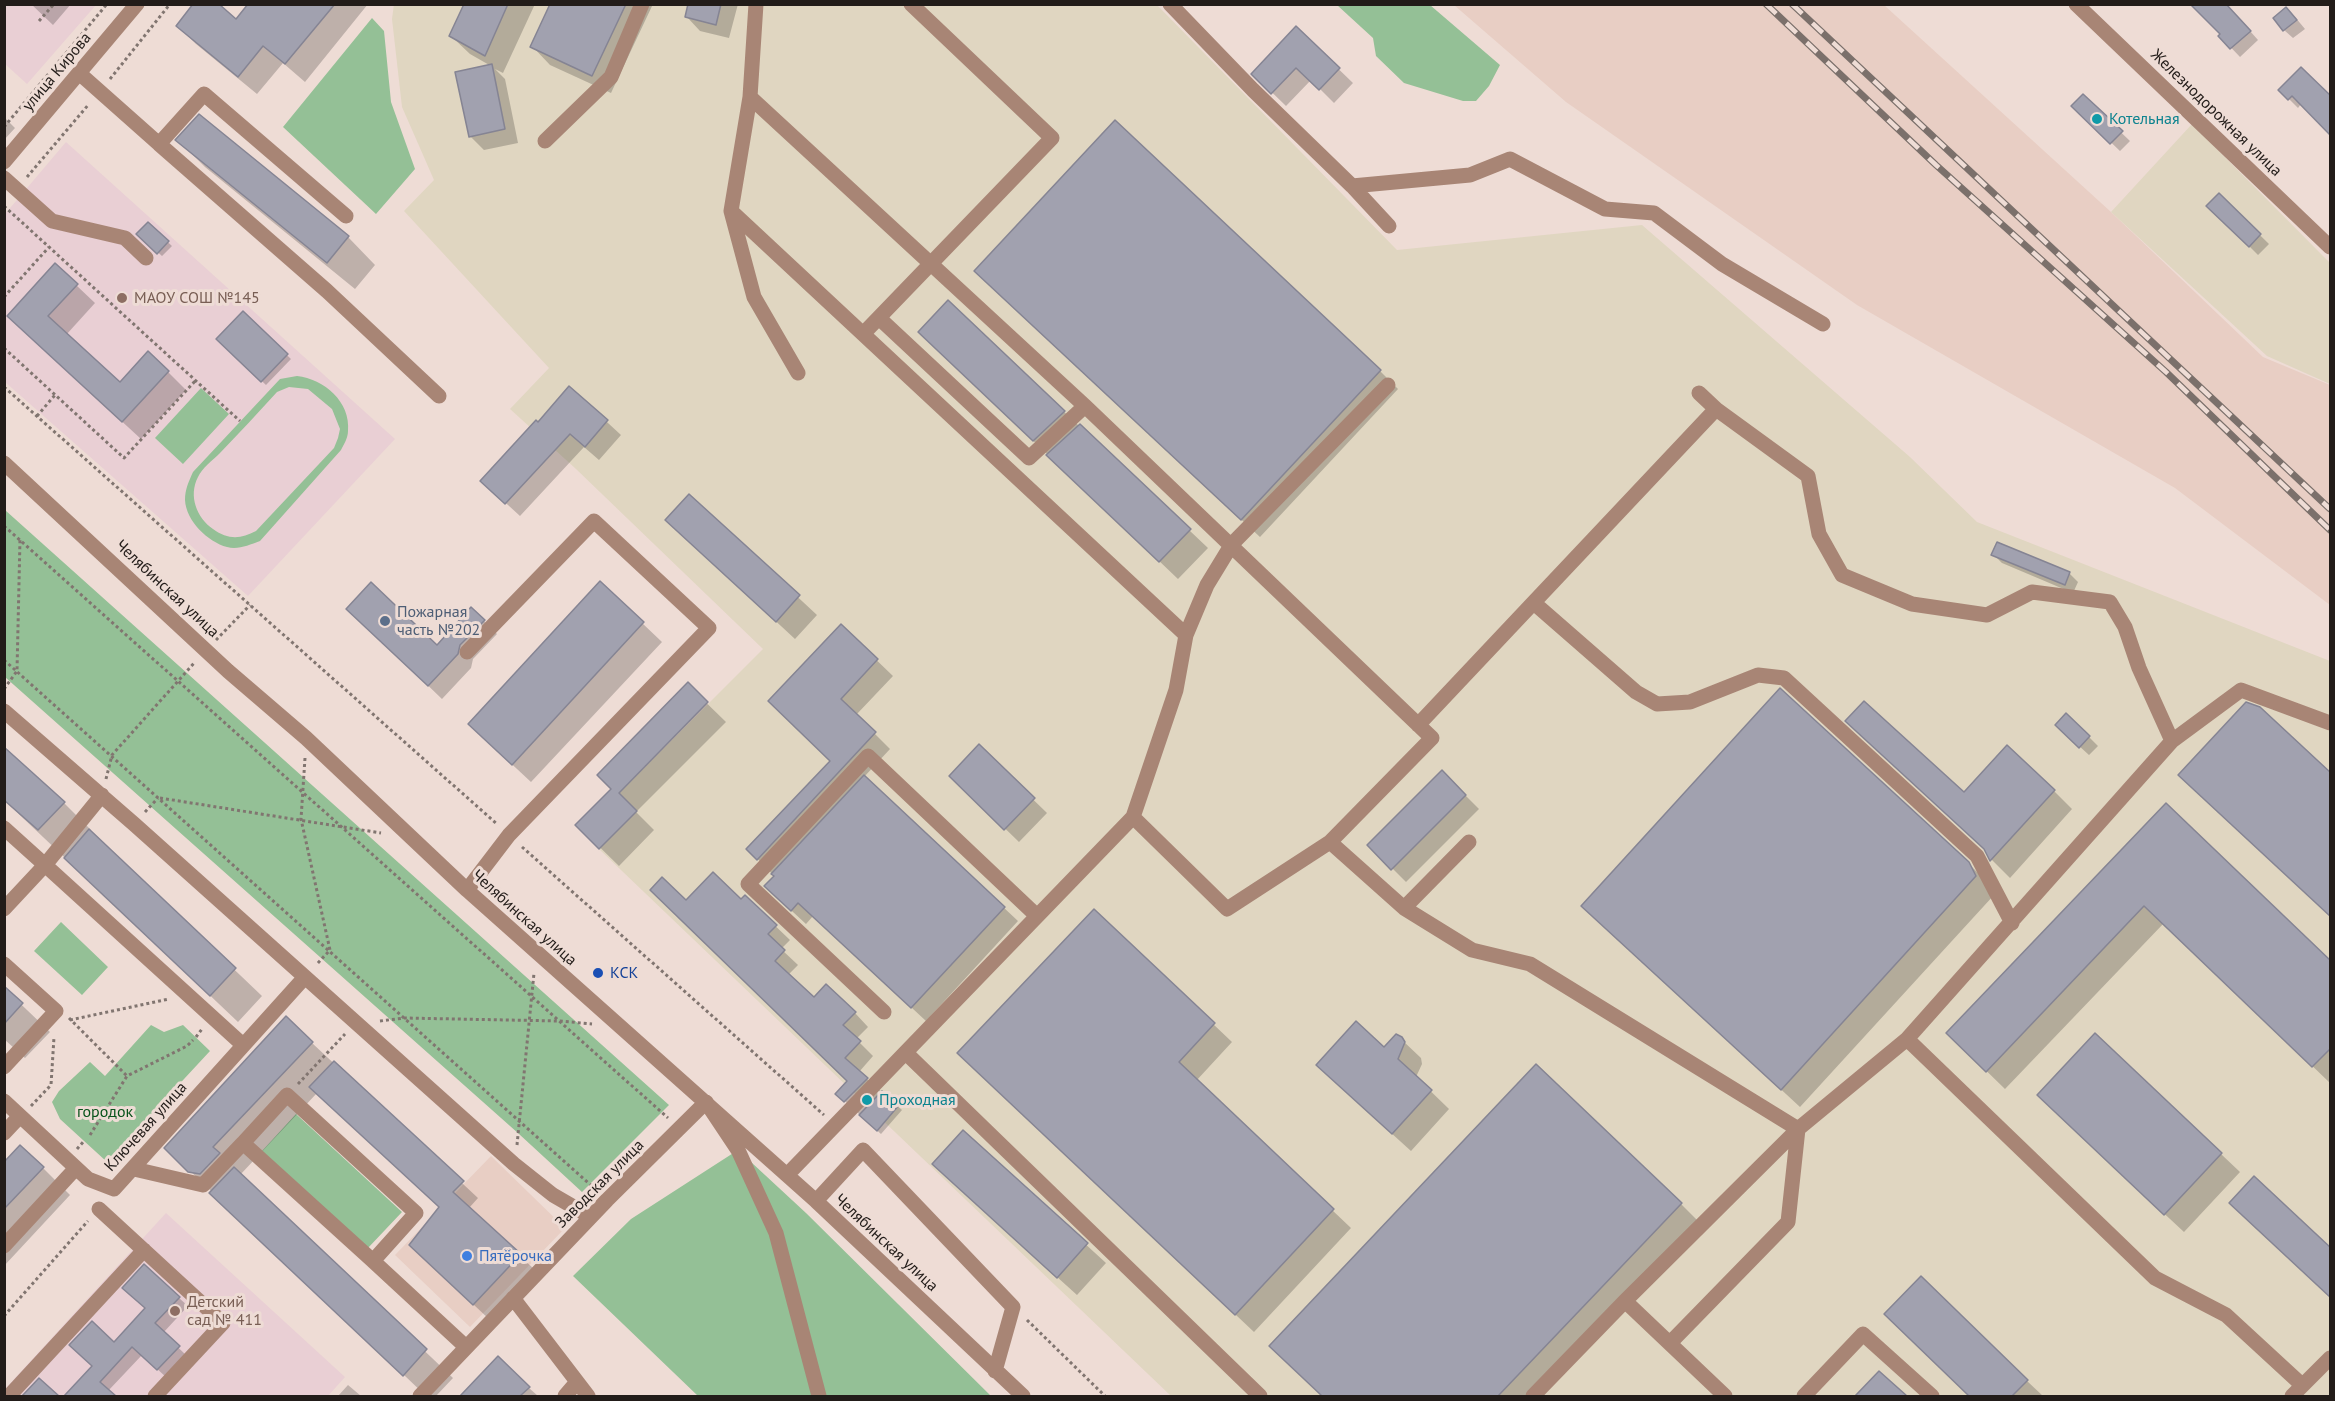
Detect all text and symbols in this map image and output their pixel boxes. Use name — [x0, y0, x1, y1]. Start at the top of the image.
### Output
street label: улица Кирова — [19, 29, 95, 115]
street label: Железнодорожная улица — [2147, 45, 2285, 181]
place label: Котельная — [2109, 109, 2180, 129]
marker: Котельная — [2090, 112, 2104, 126]
place label: МАОУ СОШ №145 — [134, 288, 260, 308]
marker: МАОУ СОШ №145 — [115, 291, 129, 305]
street label: Челябинская улица — [111, 536, 223, 642]
place label: Пожарная часть №202 — [397, 602, 480, 640]
marker: Пожарная часть №202 — [378, 614, 392, 628]
street label: Челябинская улица — [468, 866, 580, 970]
place label: КСК — [610, 963, 638, 983]
marker: КСК — [591, 966, 605, 980]
street label: Ключевая улица — [101, 1078, 191, 1176]
place label: Проходная — [879, 1090, 956, 1110]
marker: Проходная — [860, 1093, 874, 1107]
park label: городок — [77, 1102, 133, 1122]
street label: Заводская улица — [552, 1136, 648, 1232]
street label: Челябинская улица — [830, 1190, 942, 1296]
place label: Пятёрочка — [479, 1246, 552, 1266]
marker: Пятёрочка — [460, 1249, 474, 1263]
place label: Детский сад № 411 — [187, 1292, 262, 1330]
marker: Детский сад № 411 — [168, 1304, 182, 1318]

